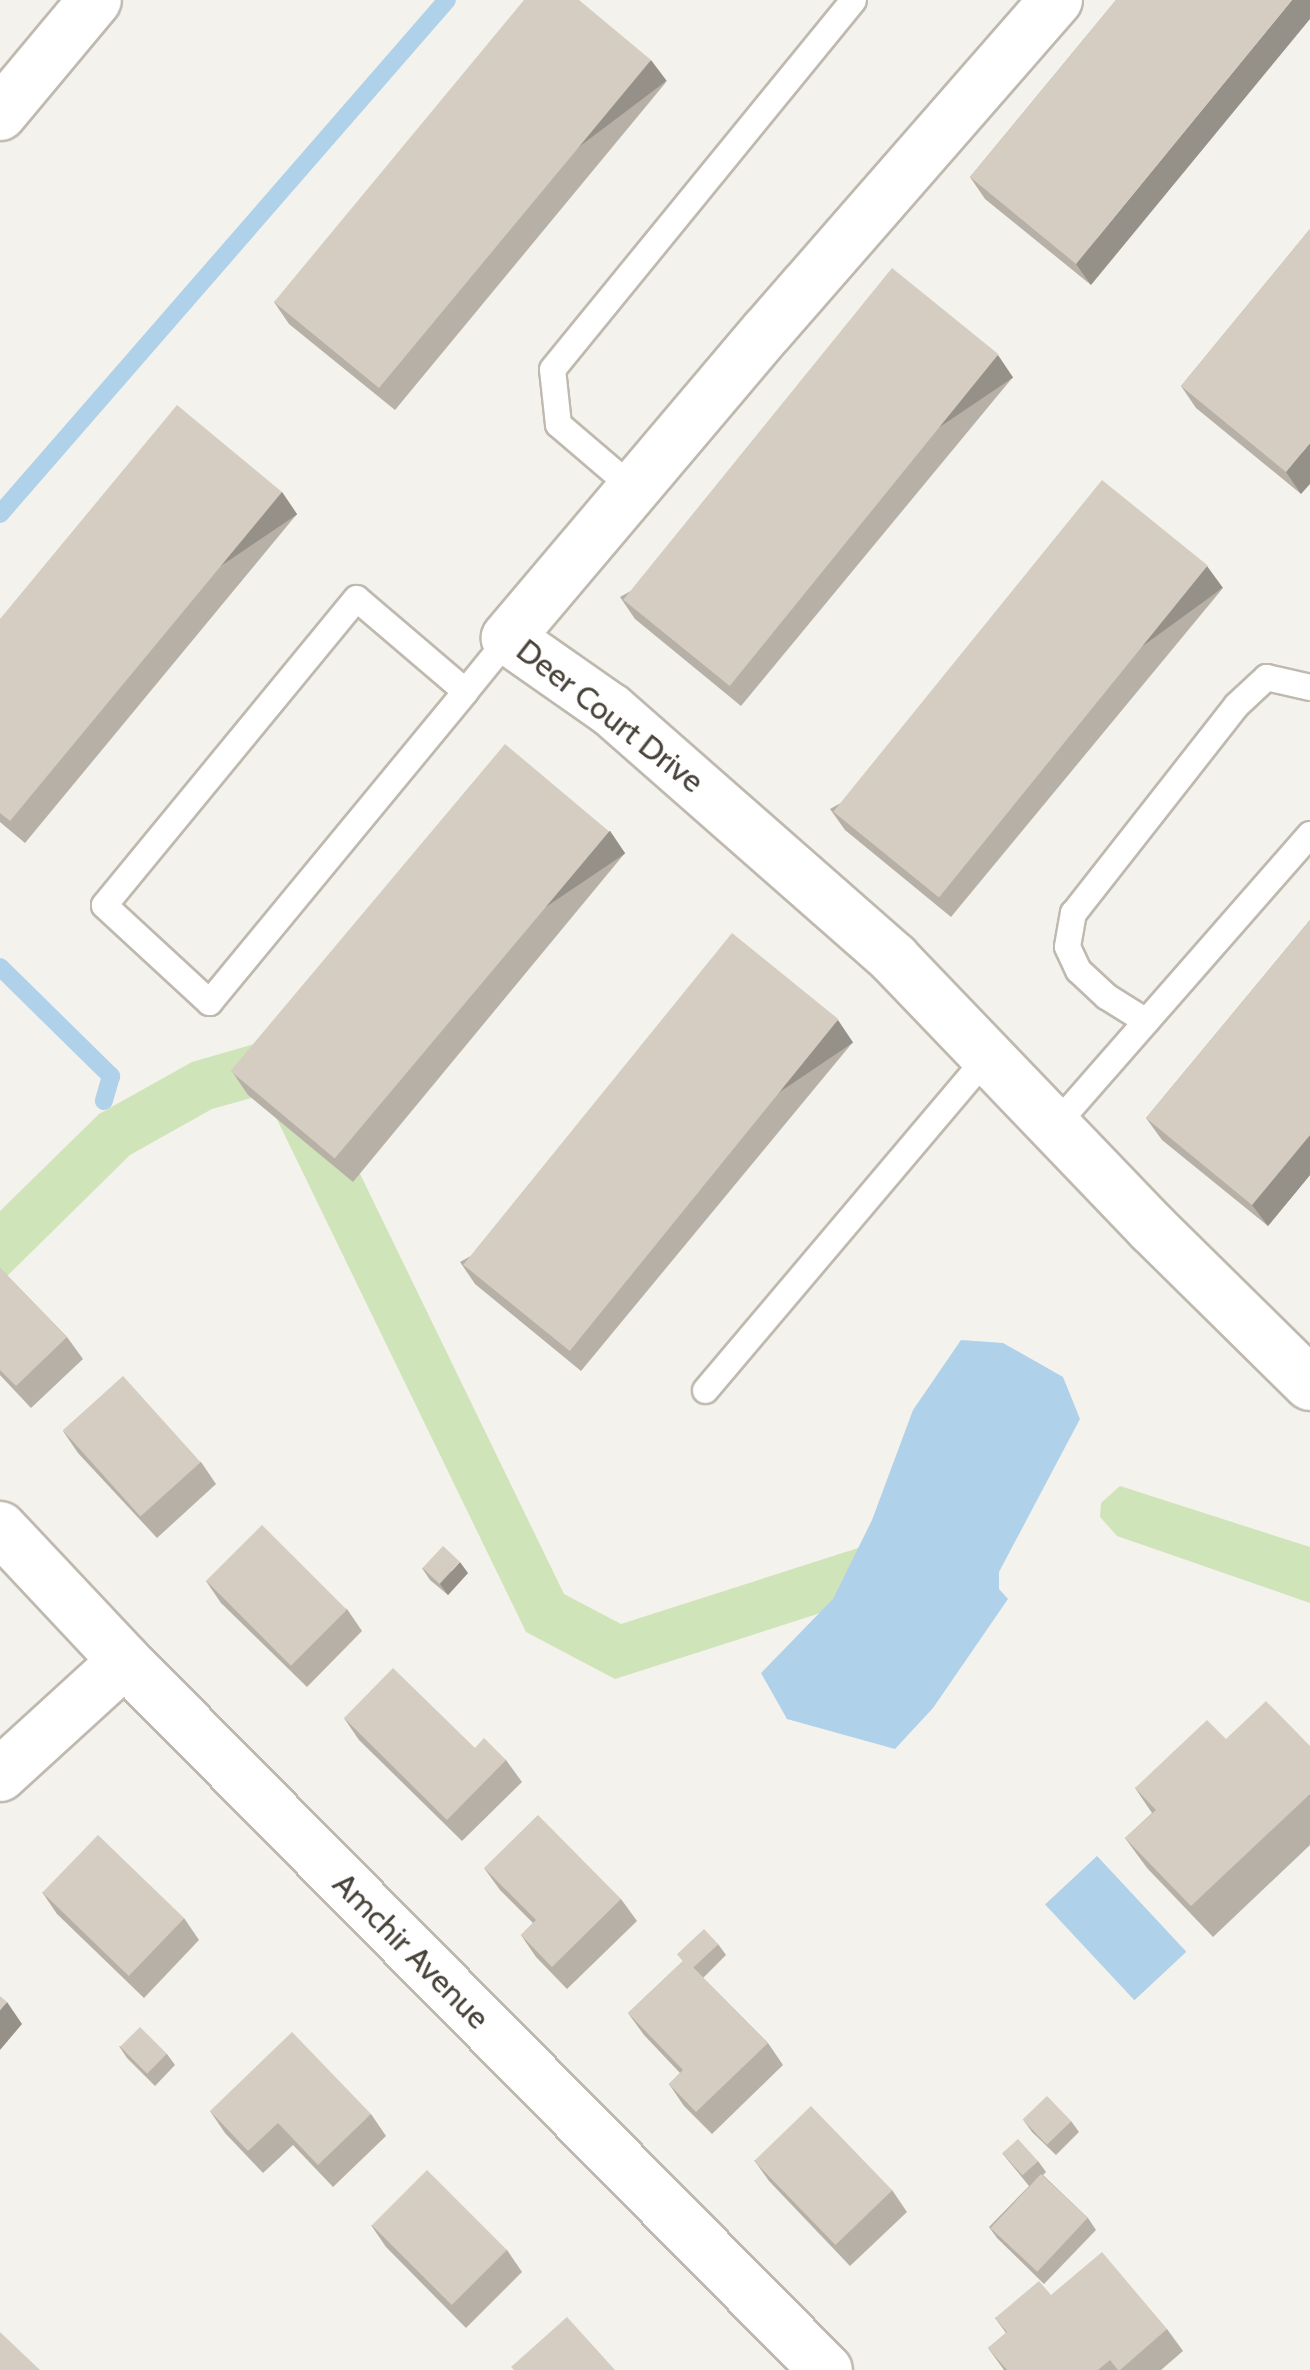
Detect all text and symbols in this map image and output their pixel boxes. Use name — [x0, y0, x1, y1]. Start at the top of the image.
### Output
street label: Deer Court Drive — [509, 631, 711, 801]
street label: Amchir Avenue — [325, 1865, 497, 2037]

